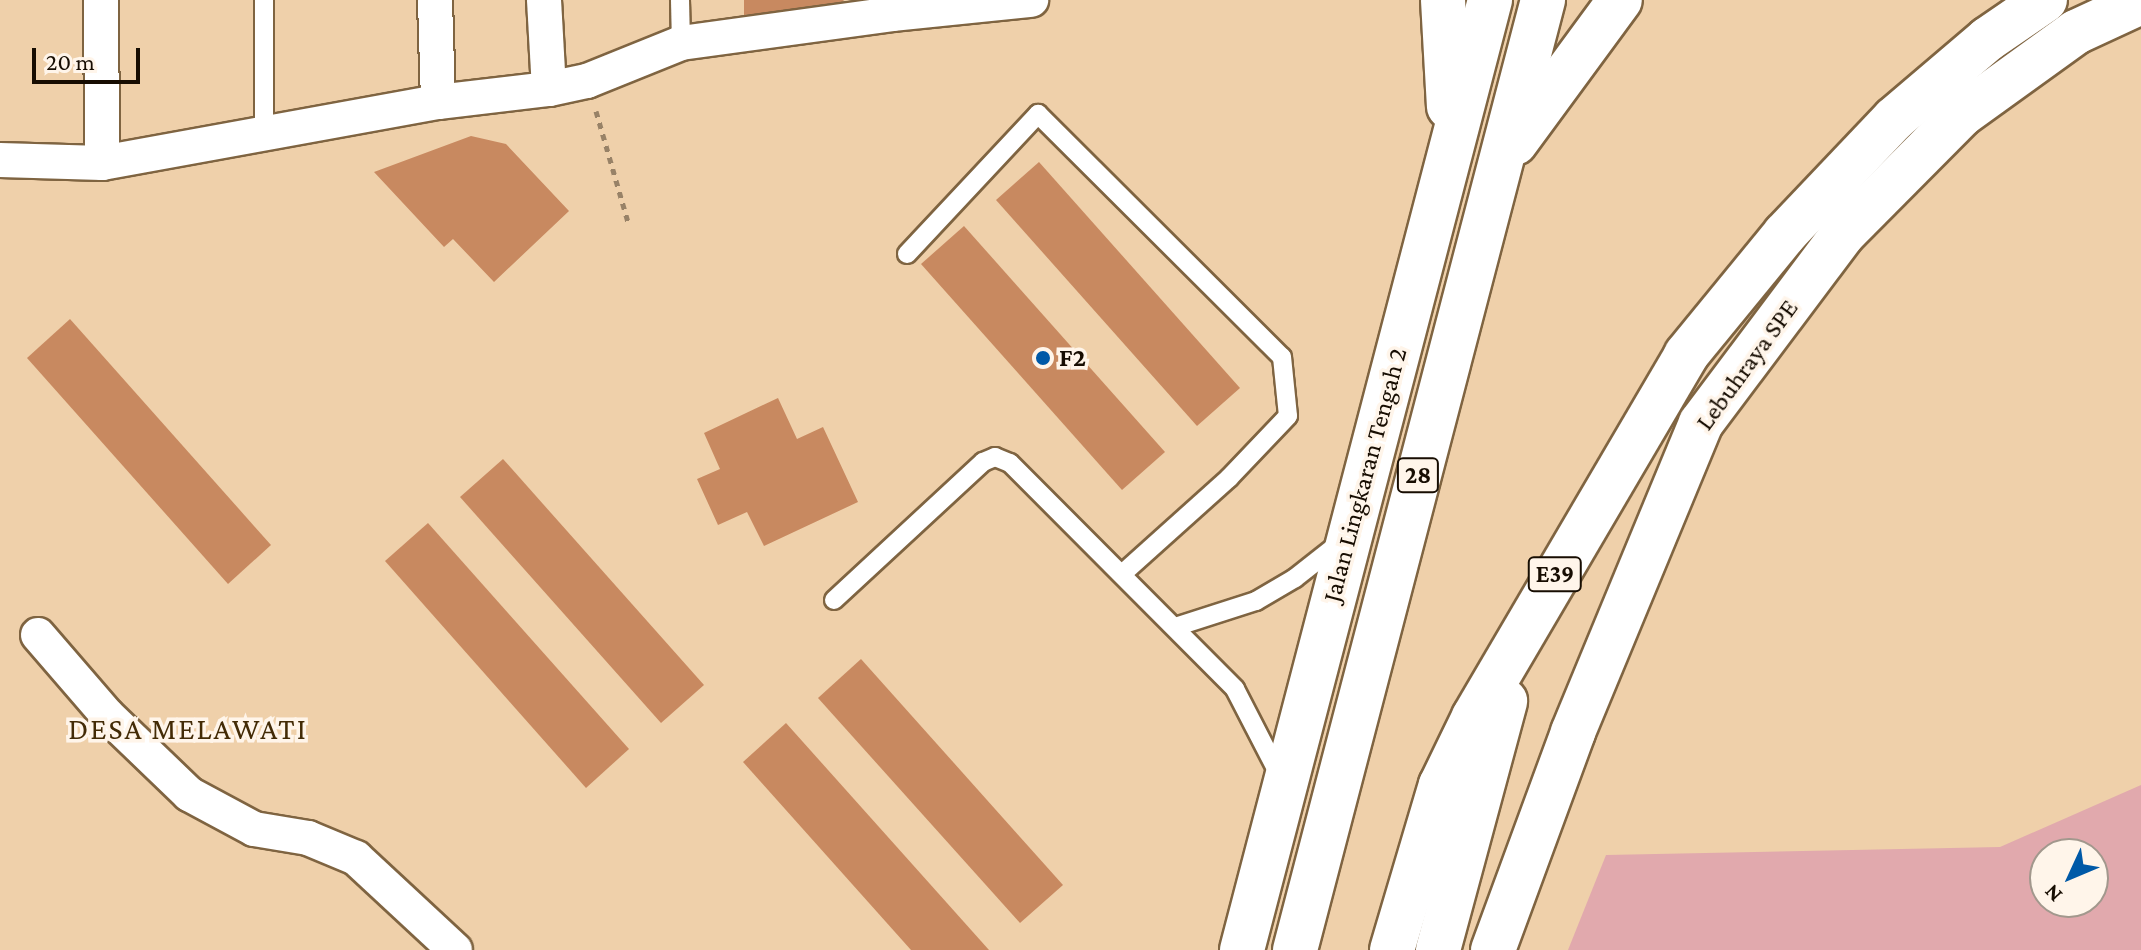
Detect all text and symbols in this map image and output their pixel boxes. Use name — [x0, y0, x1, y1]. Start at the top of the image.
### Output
scale bar — [36, 32, 144, 82]
text: 20 m — [46, 48, 95, 75]
street label: Lebuhraya SPE — [1689, 294, 1805, 436]
place label: F2 — [1059, 342, 1086, 374]
street label: Jalan Lingkaran Tengah 2 — [1316, 344, 1414, 606]
marker: F2 — [1034, 349, 1052, 367]
road number: 28 — [1396, 455, 1440, 495]
road number: E39 — [1527, 554, 1583, 594]
district label: DESA MELAWATI — [68, 711, 308, 747]
north arrow — [2029, 838, 2109, 918]
text: N — [2039, 880, 2067, 908]

